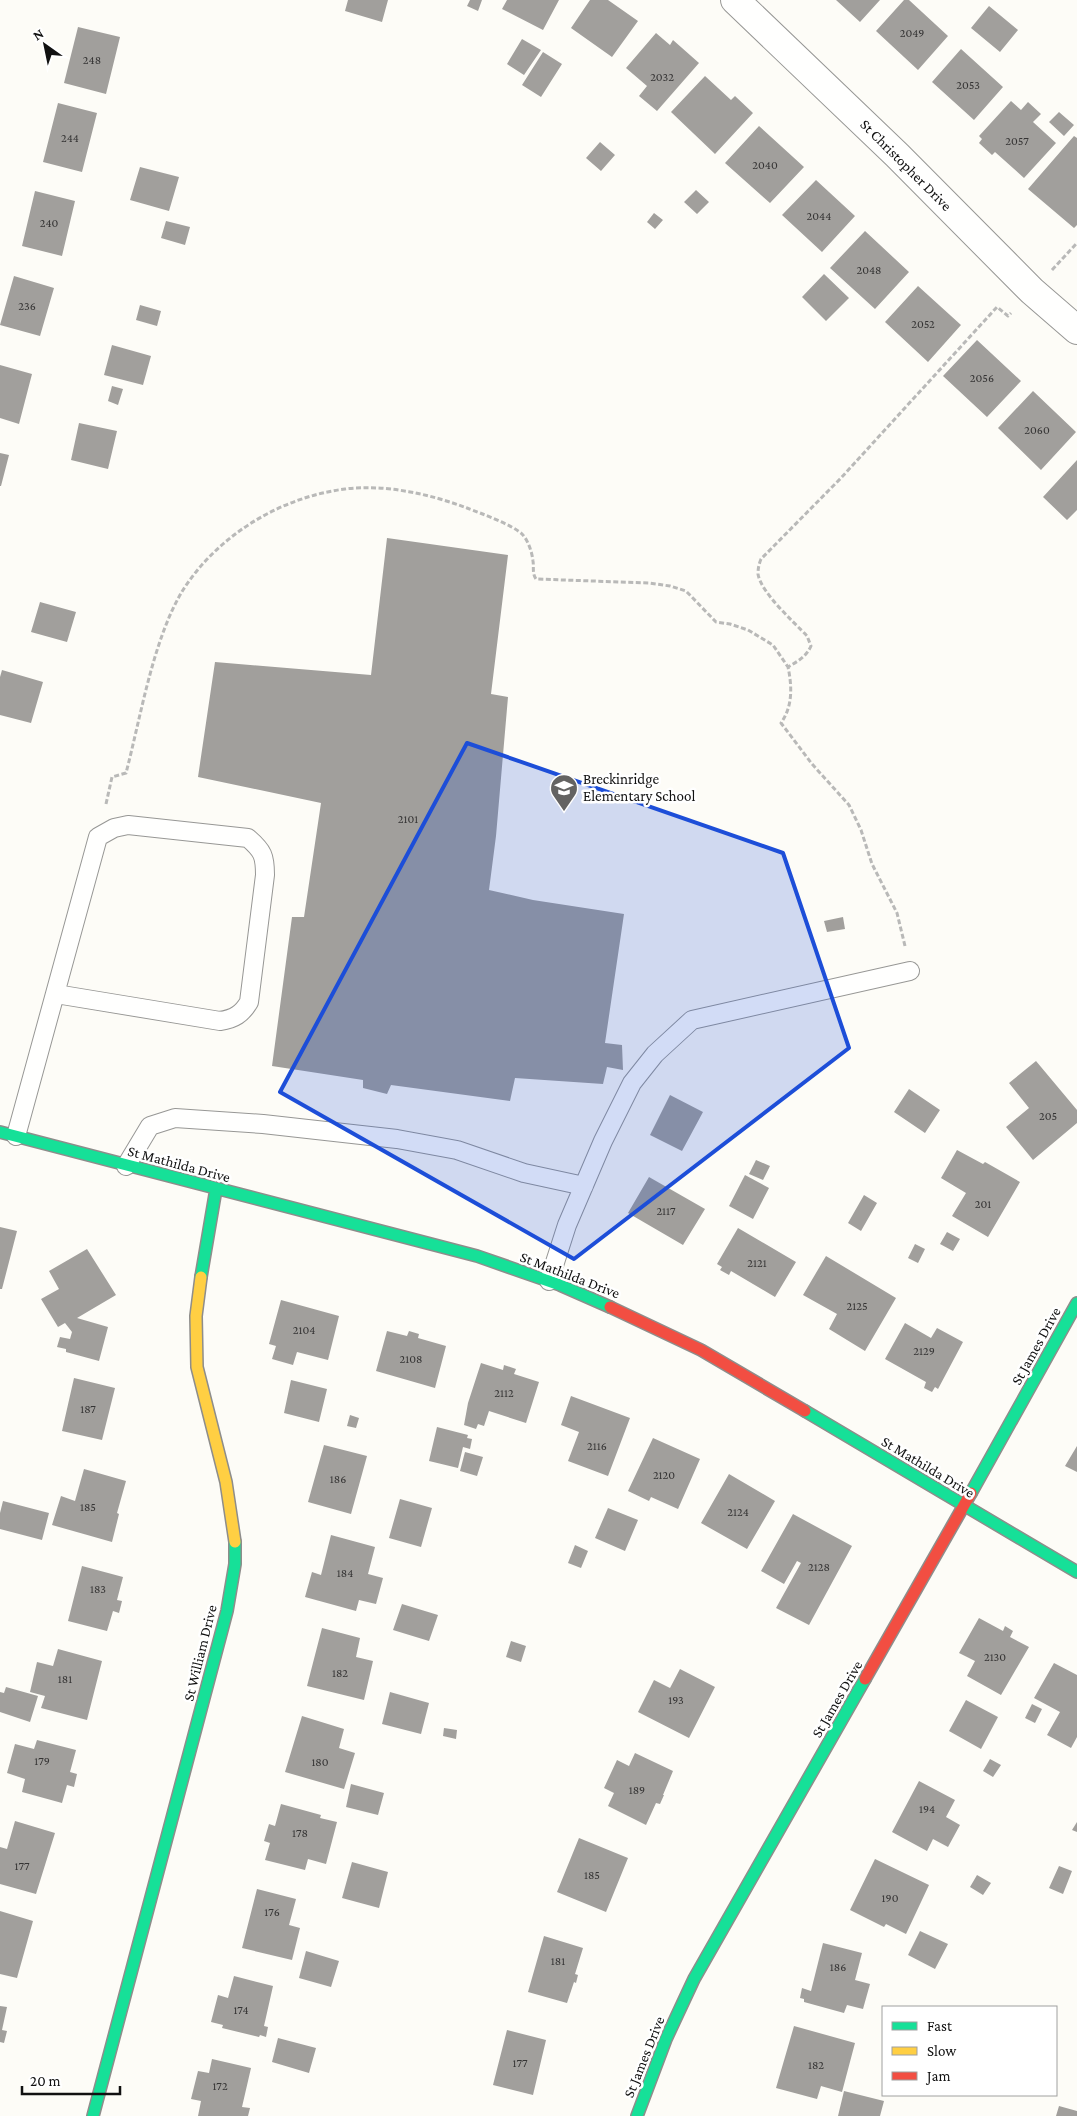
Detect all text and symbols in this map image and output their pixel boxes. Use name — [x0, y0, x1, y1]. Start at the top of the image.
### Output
north arrow — [20, 20, 70, 70]
text: N — [30, 25, 47, 43]
house number: 2049 — [900, 26, 924, 40]
house number: 248 — [83, 53, 101, 67]
house number: 2032 — [650, 70, 674, 84]
house number: 2053 — [956, 78, 980, 92]
street label: St Christopher Drive — [856, 116, 955, 215]
house number: 244 — [61, 131, 79, 145]
house number: 2057 — [1005, 134, 1029, 148]
house number: 2040 — [752, 158, 778, 172]
house number: 2044 — [807, 209, 831, 223]
house number: 240 — [40, 216, 59, 230]
house number: 2048 — [856, 263, 882, 277]
house number: 236 — [18, 299, 36, 313]
house number: 2052 — [911, 317, 935, 331]
house number: 2056 — [970, 371, 994, 385]
house number: 2060 — [1024, 423, 1050, 437]
place label: Breckinridge Elementary School — [583, 771, 695, 805]
school or university icon: Breckinridge Elementary School — [549, 773, 579, 812]
house number: 2101 — [398, 812, 418, 826]
house number: 205 — [1039, 1109, 1057, 1123]
street label: St Mathilda Drive — [126, 1143, 232, 1185]
house number: 201 — [975, 1197, 991, 1211]
house number: 2117 — [656, 1204, 676, 1218]
street label: St Mathilda Drive — [518, 1249, 622, 1301]
house number: 2121 — [747, 1256, 767, 1270]
house number: 2125 — [846, 1299, 868, 1313]
street label: St James Drive — [1008, 1304, 1065, 1388]
house number: 2104 — [293, 1323, 315, 1337]
house number: 2129 — [913, 1344, 935, 1358]
house number: 2108 — [400, 1352, 422, 1366]
house number: 2112 — [494, 1386, 514, 1400]
house number: 187 — [80, 1402, 96, 1416]
street label: St Mathilda Drive — [879, 1433, 978, 1501]
house number: 2116 — [587, 1439, 607, 1453]
house number: 2120 — [653, 1468, 675, 1482]
house number: 186 — [330, 1472, 346, 1486]
house number: 185 — [80, 1500, 96, 1514]
house number: 2124 — [727, 1505, 749, 1519]
house number: 2128 — [808, 1560, 830, 1574]
house number: 184 — [337, 1566, 353, 1580]
house number: 183 — [90, 1582, 106, 1596]
street label: St William Drive — [180, 1603, 220, 1703]
house number: 2130 — [984, 1650, 1006, 1664]
street label: St James Drive — [809, 1657, 867, 1741]
house number: 182 — [332, 1666, 348, 1680]
house number: 181 — [58, 1672, 72, 1686]
house number: 193 — [668, 1693, 684, 1707]
house number: 179 — [34, 1754, 50, 1768]
house number: 180 — [311, 1755, 329, 1769]
house number: 189 — [629, 1783, 645, 1797]
house number: 194 — [919, 1802, 935, 1816]
house number: 178 — [292, 1826, 308, 1840]
house number: 177 — [14, 1859, 30, 1873]
house number: 185 — [584, 1868, 600, 1882]
house number: 190 — [882, 1891, 899, 1905]
house number: 176 — [264, 1905, 280, 1919]
house number: 181 — [551, 1954, 565, 1968]
house number: 186 — [830, 1960, 846, 1974]
house number: 174 — [233, 2003, 249, 2017]
legend — [882, 2006, 1057, 2096]
street label: St James Drive — [620, 2014, 669, 2100]
text: Fast — [927, 2018, 953, 2034]
text: Slow — [927, 2043, 957, 2059]
house number: 177 — [512, 2056, 528, 2070]
house number: 182 — [808, 2058, 824, 2072]
scale bar — [22, 2064, 120, 2096]
text: Jam — [925, 2068, 950, 2085]
text: 20 m — [30, 2073, 61, 2089]
house number: 172 — [212, 2079, 228, 2093]

